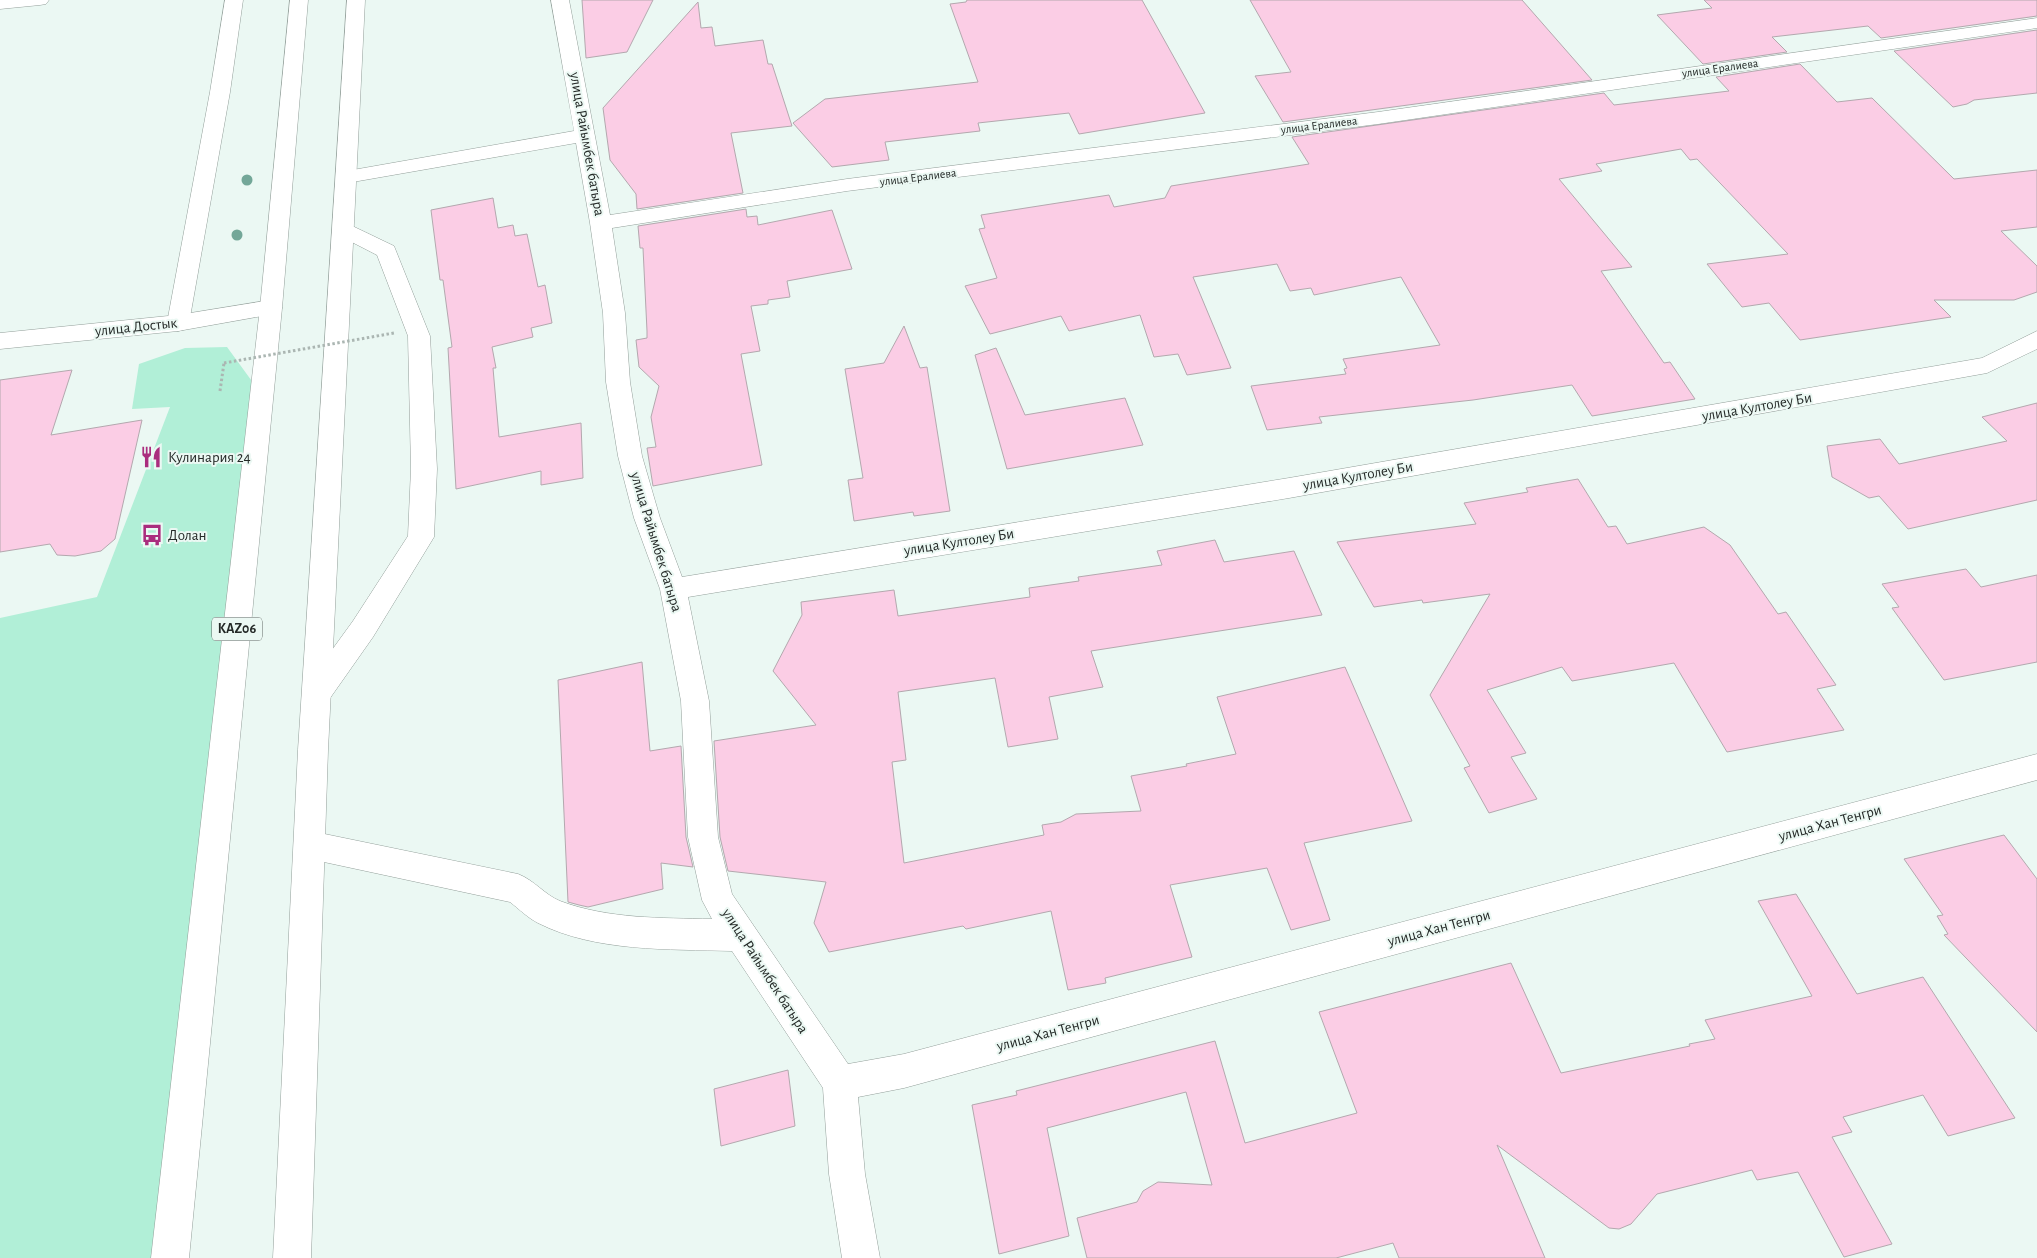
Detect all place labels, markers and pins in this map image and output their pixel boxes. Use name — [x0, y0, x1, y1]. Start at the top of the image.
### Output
restaurant icon: Кулинария 24 — [138, 444, 164, 470]
place label: Кулинария 24 — [168, 450, 251, 465]
bus stop icon: Долан — [139, 522, 165, 548]
place label: Долан — [168, 528, 207, 543]

